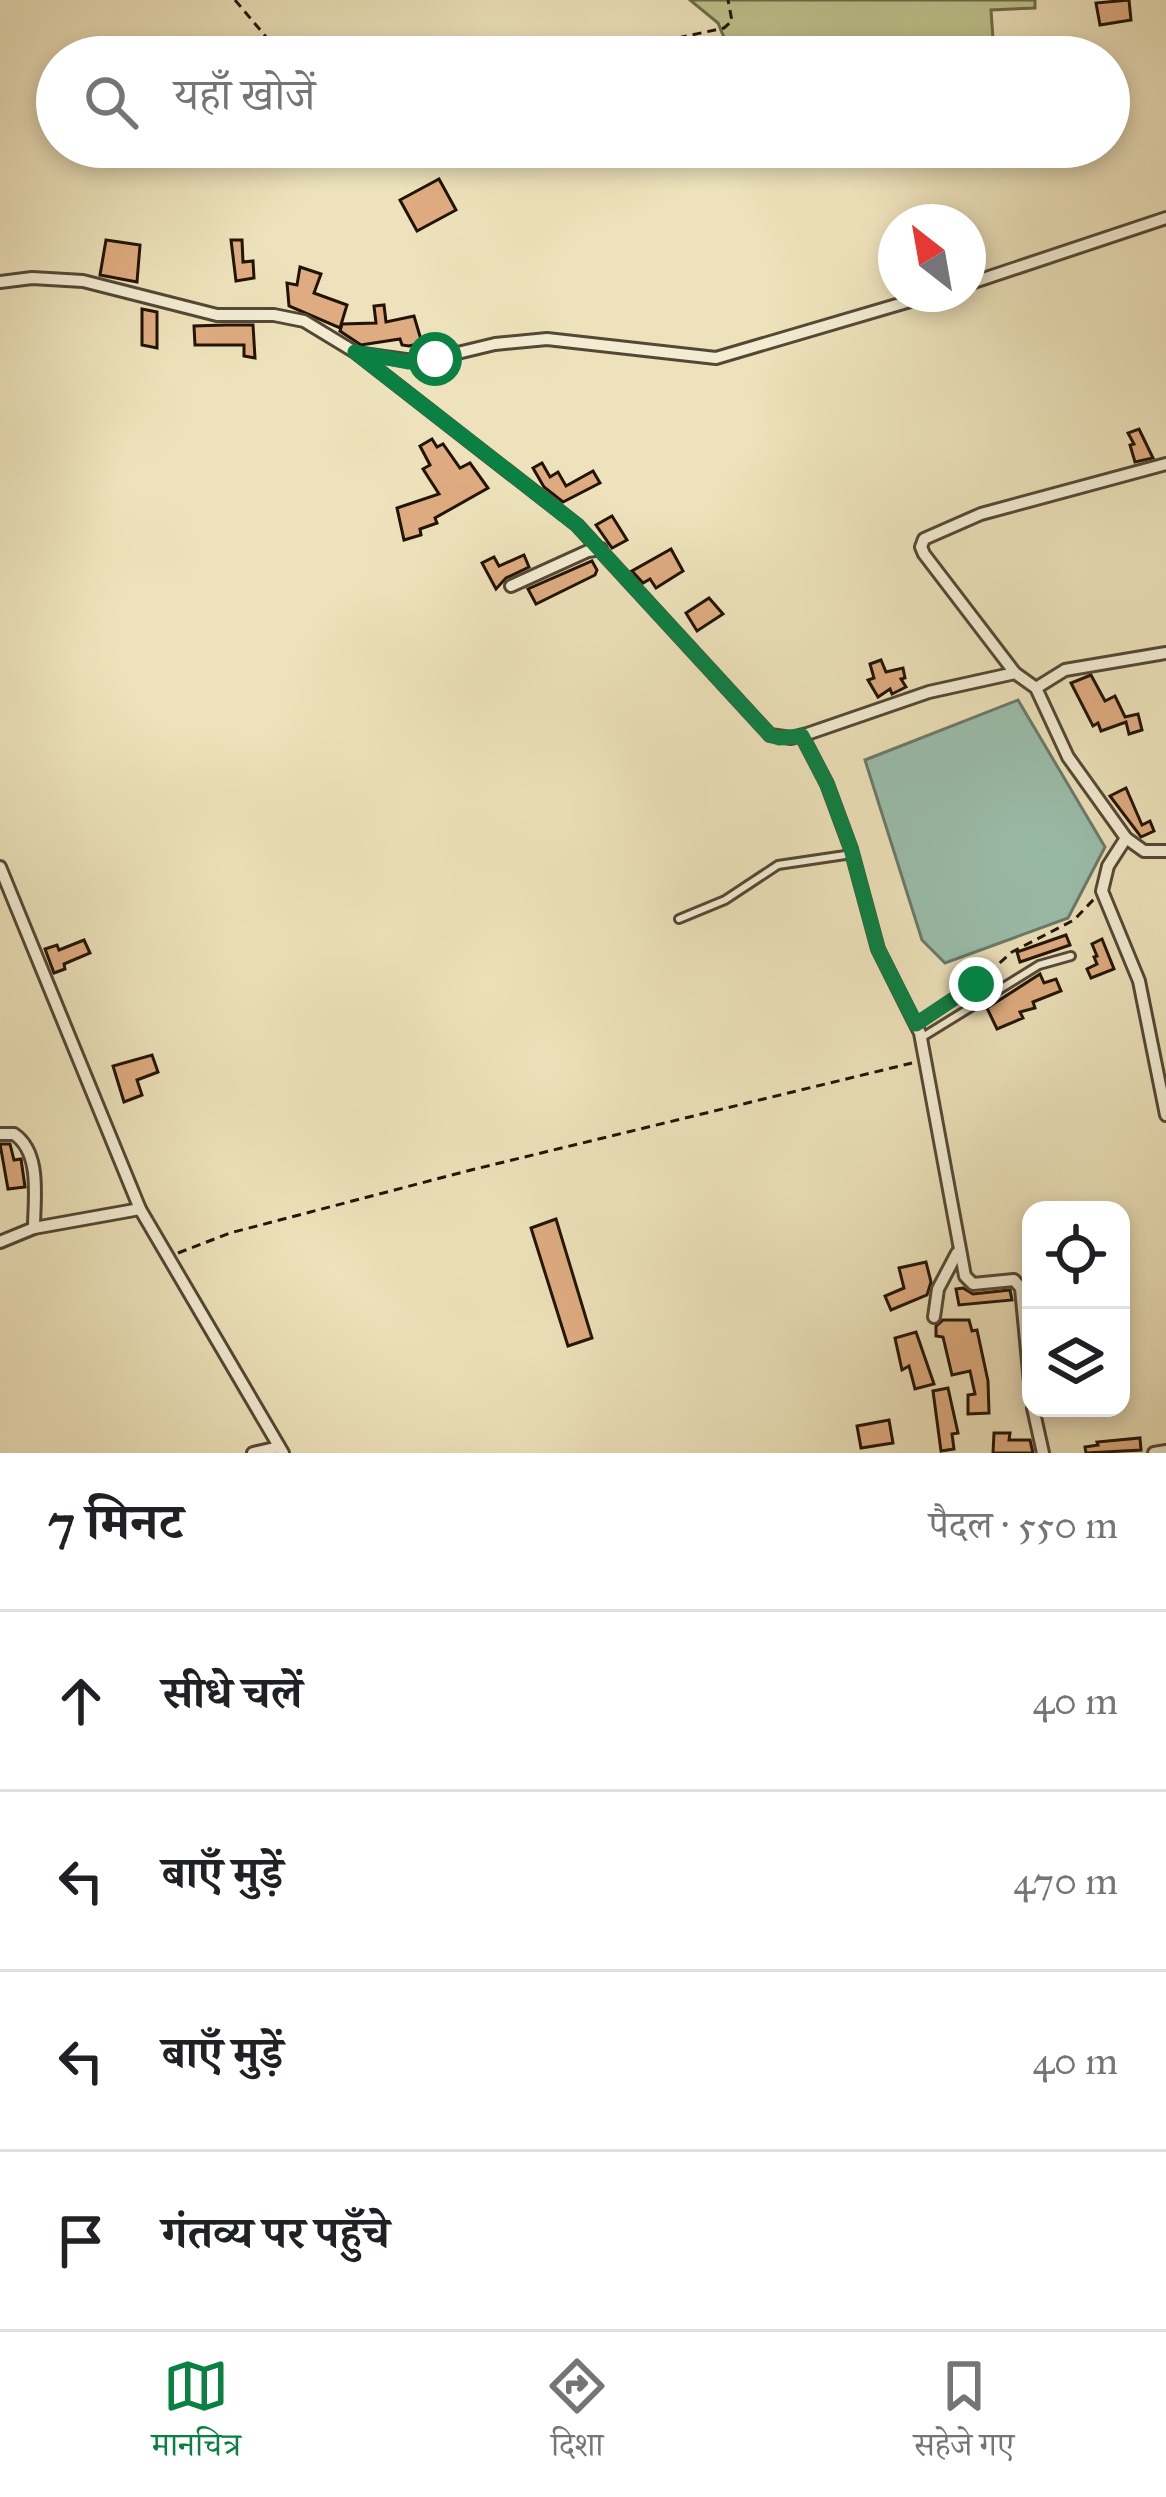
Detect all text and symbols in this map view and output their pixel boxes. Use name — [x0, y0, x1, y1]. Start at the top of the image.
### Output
search box — [36, 36, 1130, 168]
text: यहाँ खोजें — [174, 67, 315, 122]
icon: search — [78, 69, 144, 135]
north arrow — [878, 204, 986, 312]
route start — [408, 332, 462, 386]
route end — [949, 957, 1003, 1011]
map controls — [1022, 1201, 1130, 1417]
button: locate — [1022, 1201, 1130, 1309]
button: layers — [1022, 1309, 1130, 1417]
text: 7 मिनट — [48, 1491, 183, 1553]
text: पैदल · 550 m — [929, 1501, 1118, 1549]
text: सीधे चलें — [162, 1665, 302, 1720]
icon: ahead — [48, 1668, 114, 1734]
text: 40 m — [1032, 1677, 1118, 1725]
text: बाएँ मुड़ें — [162, 1845, 283, 1900]
icon: left — [48, 1848, 114, 1914]
text: 470 m — [1013, 1857, 1118, 1905]
text: बाएँ मुड़ें — [162, 2025, 283, 2080]
icon: left — [48, 2028, 114, 2094]
text: 40 m — [1032, 2037, 1118, 2085]
text: गंतव्य पर पहुँचे — [162, 2205, 390, 2260]
icon: arrive — [48, 2208, 114, 2274]
tab: मानचित्र — [152, 2353, 241, 2477]
tab: दिशा — [544, 2353, 610, 2477]
tab: सहेजे गए — [913, 2353, 1014, 2477]

